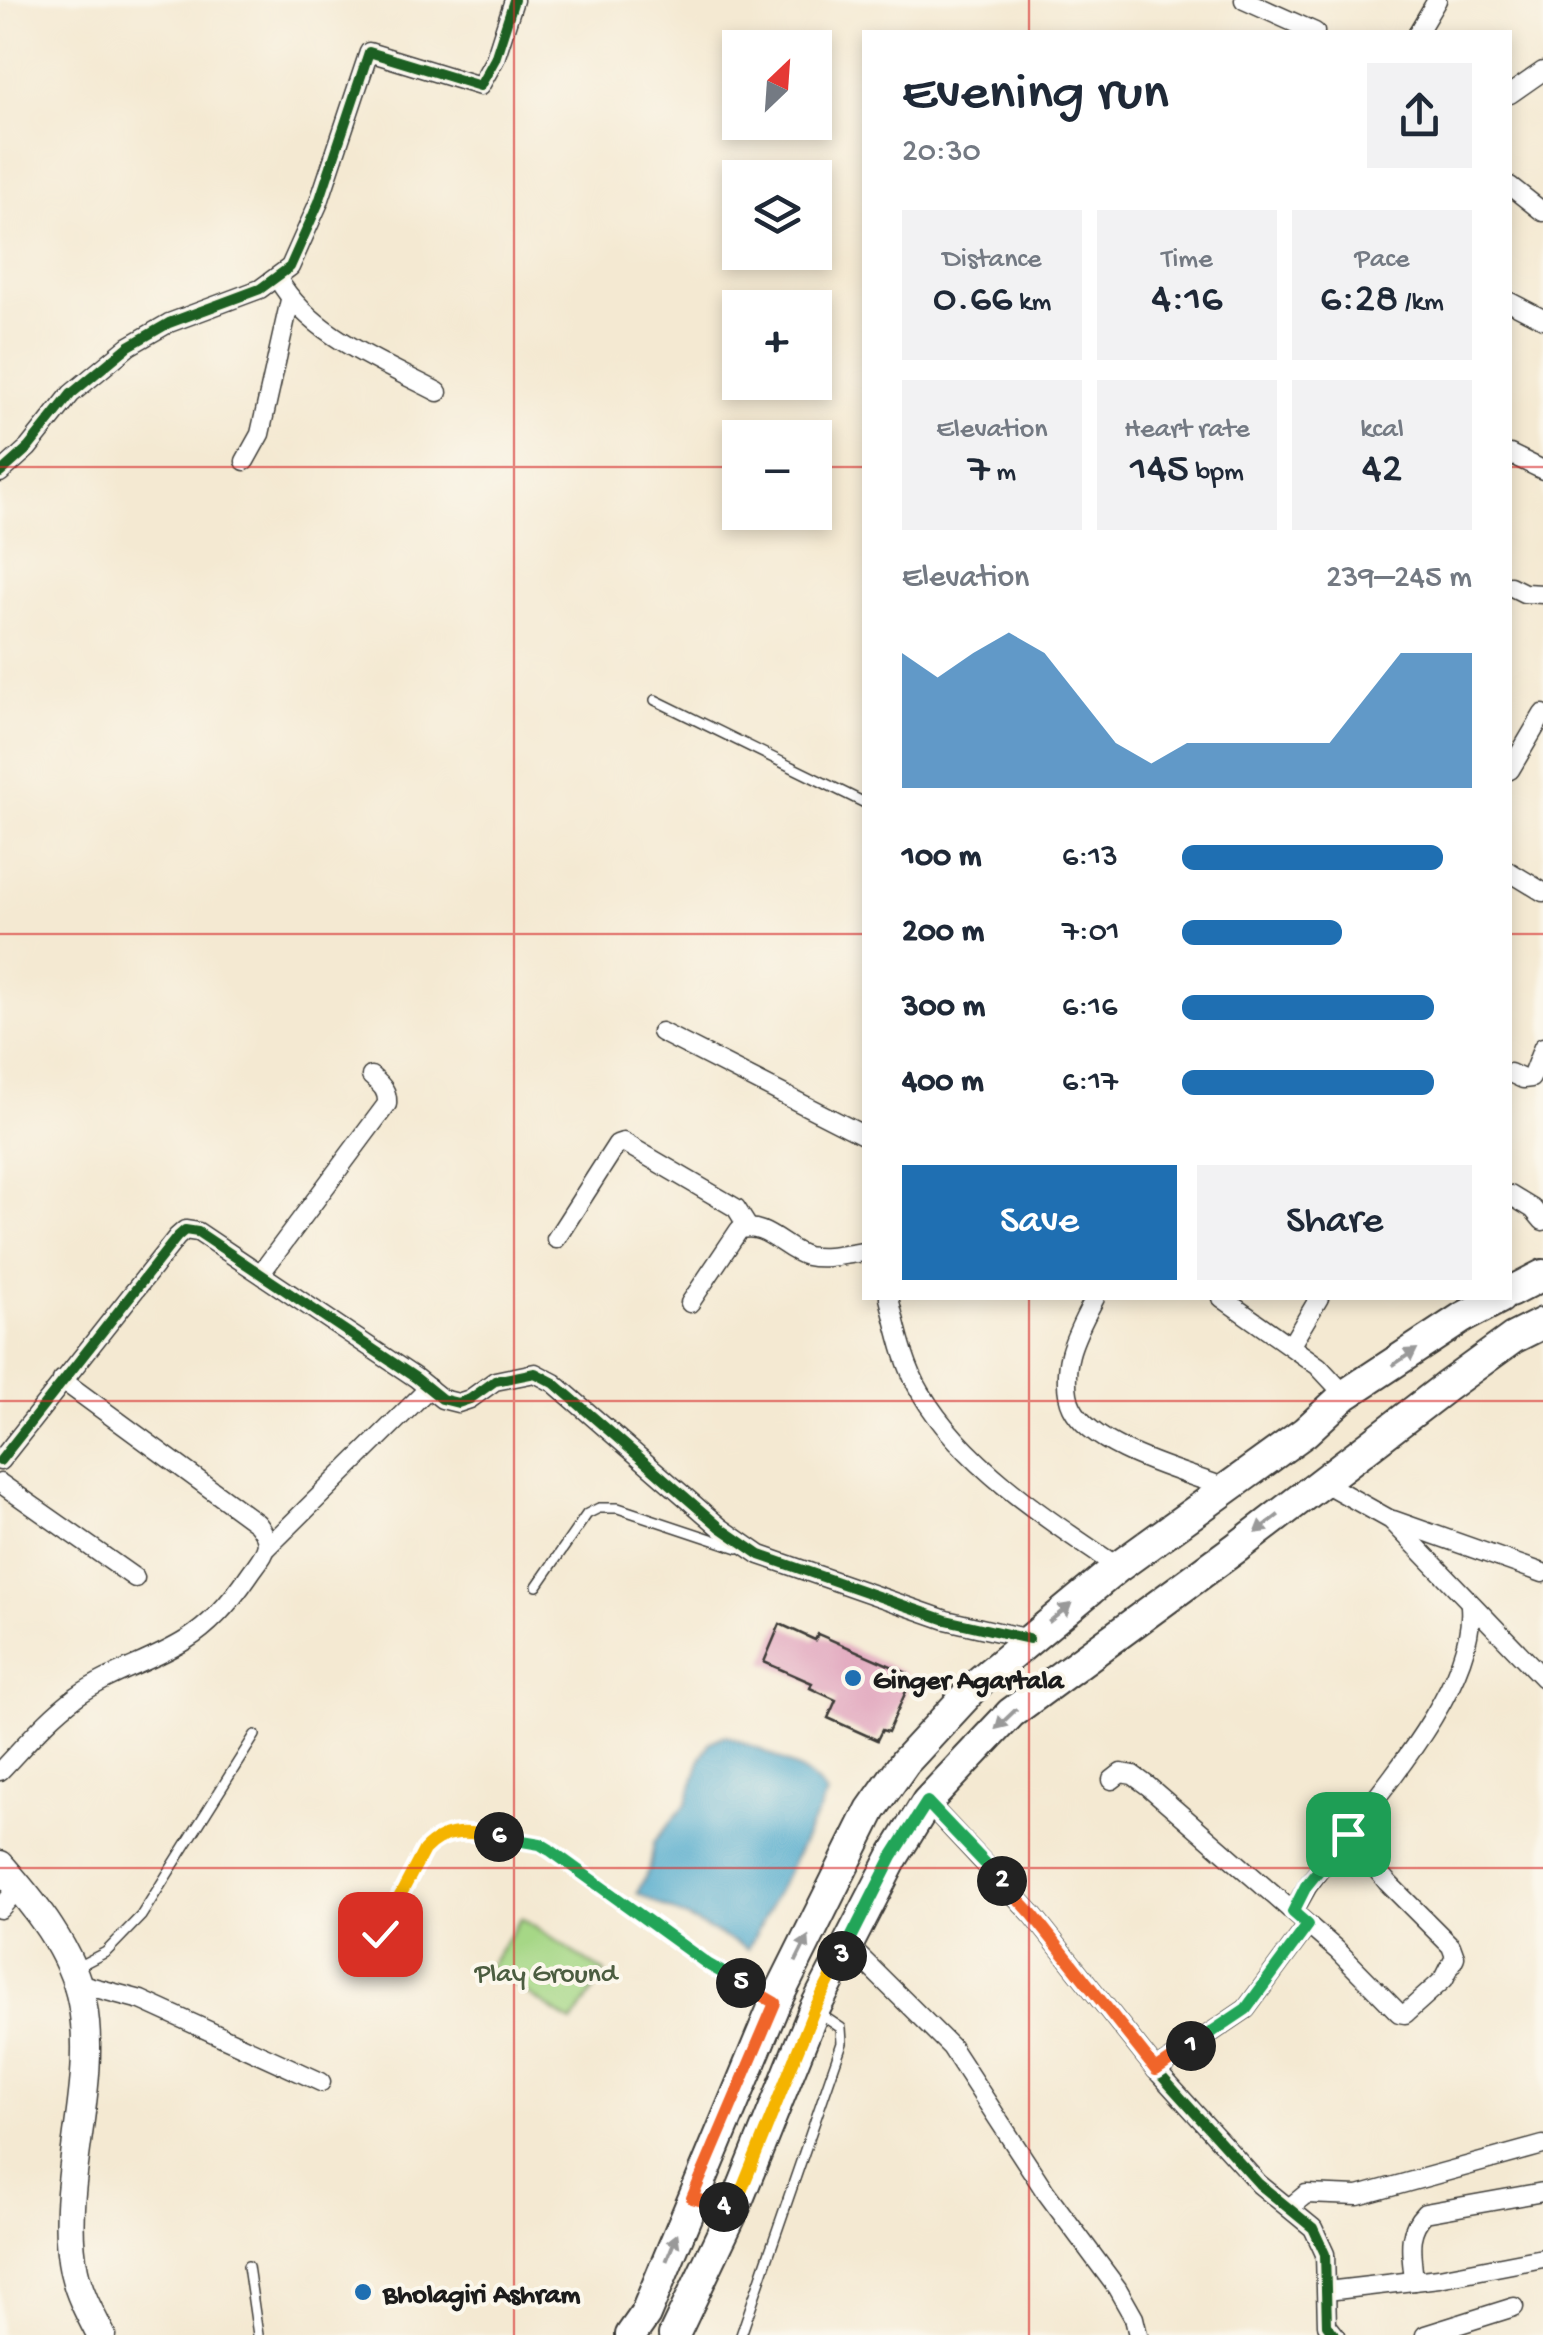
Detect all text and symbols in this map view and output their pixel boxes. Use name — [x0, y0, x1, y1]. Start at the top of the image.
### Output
north arrow — [722, 30, 832, 140]
map controls — [722, 30, 832, 530]
button: share — [1367, 63, 1472, 168]
text: Evening run — [902, 64, 1169, 128]
text: 20:30 — [902, 134, 981, 172]
button: layers — [722, 160, 832, 270]
text: Distance — [943, 244, 1041, 277]
text: Time — [1161, 244, 1213, 277]
text: Pace — [1355, 244, 1409, 277]
text: 0.66 — [933, 277, 1012, 326]
text: 4:16 — [1151, 277, 1223, 326]
text: 6:28 — [1320, 277, 1398, 326]
text: km — [1012, 287, 1051, 320]
text: /km — [1398, 287, 1444, 320]
button: + — [722, 290, 832, 400]
text: Elevation — [936, 414, 1048, 447]
text: Heart rate — [1124, 414, 1250, 447]
text: kcal — [1360, 414, 1404, 447]
button: − — [722, 420, 832, 530]
text: 7 — [968, 447, 990, 496]
text: 145 — [1130, 447, 1189, 496]
text: 42 — [1362, 447, 1402, 496]
text: m — [990, 457, 1016, 490]
text: bpm — [1189, 457, 1244, 490]
text: Elevation — [902, 560, 1029, 598]
text: 239–245 m — [1326, 560, 1472, 598]
text: 100 m — [902, 839, 982, 877]
text: 6:13 — [1062, 839, 1118, 877]
text: 200 m — [902, 914, 984, 952]
text: 7:01 — [1062, 914, 1120, 952]
text: 300 m — [902, 989, 985, 1027]
text: 6:16 — [1062, 989, 1117, 1027]
text: 400 m — [902, 1064, 984, 1102]
text: 6:17 — [1062, 1064, 1118, 1102]
button: Save — [902, 1165, 1177, 1280]
button: Share — [1197, 1165, 1472, 1280]
one-way arrow — [1391, 1348, 1419, 1366]
one-way arrow — [1254, 1513, 1279, 1534]
one-way arrow — [1048, 1603, 1073, 1624]
place label: Ginger Agartala — [873, 1666, 1065, 1699]
marker: Ginger Agartala — [842, 1667, 864, 1689]
one-way arrow — [995, 1707, 1019, 1730]
pin — [1306, 1792, 1391, 1877]
icon: arrive — [1321, 1807, 1376, 1862]
pin: 6 — [474, 1812, 524, 1862]
text: 6 — [492, 1820, 506, 1853]
pin: 2 — [977, 1856, 1027, 1906]
text: 2 — [995, 1864, 1009, 1897]
pin — [338, 1892, 423, 1977]
icon: check — [353, 1907, 408, 1962]
pin: 3 — [817, 1931, 867, 1981]
one-way arrow — [793, 1935, 810, 1964]
text: 3 — [835, 1939, 849, 1972]
pin: 5 — [716, 1958, 766, 2008]
park label: Play Ground — [474, 1959, 620, 1992]
text: 5 — [734, 1966, 748, 1999]
pin: 1 — [1166, 2021, 1216, 2071]
text: 1 — [1185, 2029, 1197, 2062]
pin: 4 — [699, 2182, 749, 2232]
text: 4 — [717, 2190, 731, 2223]
one-way arrow — [665, 2232, 681, 2262]
place label: Bholagiri Ashram — [382, 2280, 581, 2313]
marker: Bholagiri Ashram — [352, 2281, 374, 2303]

